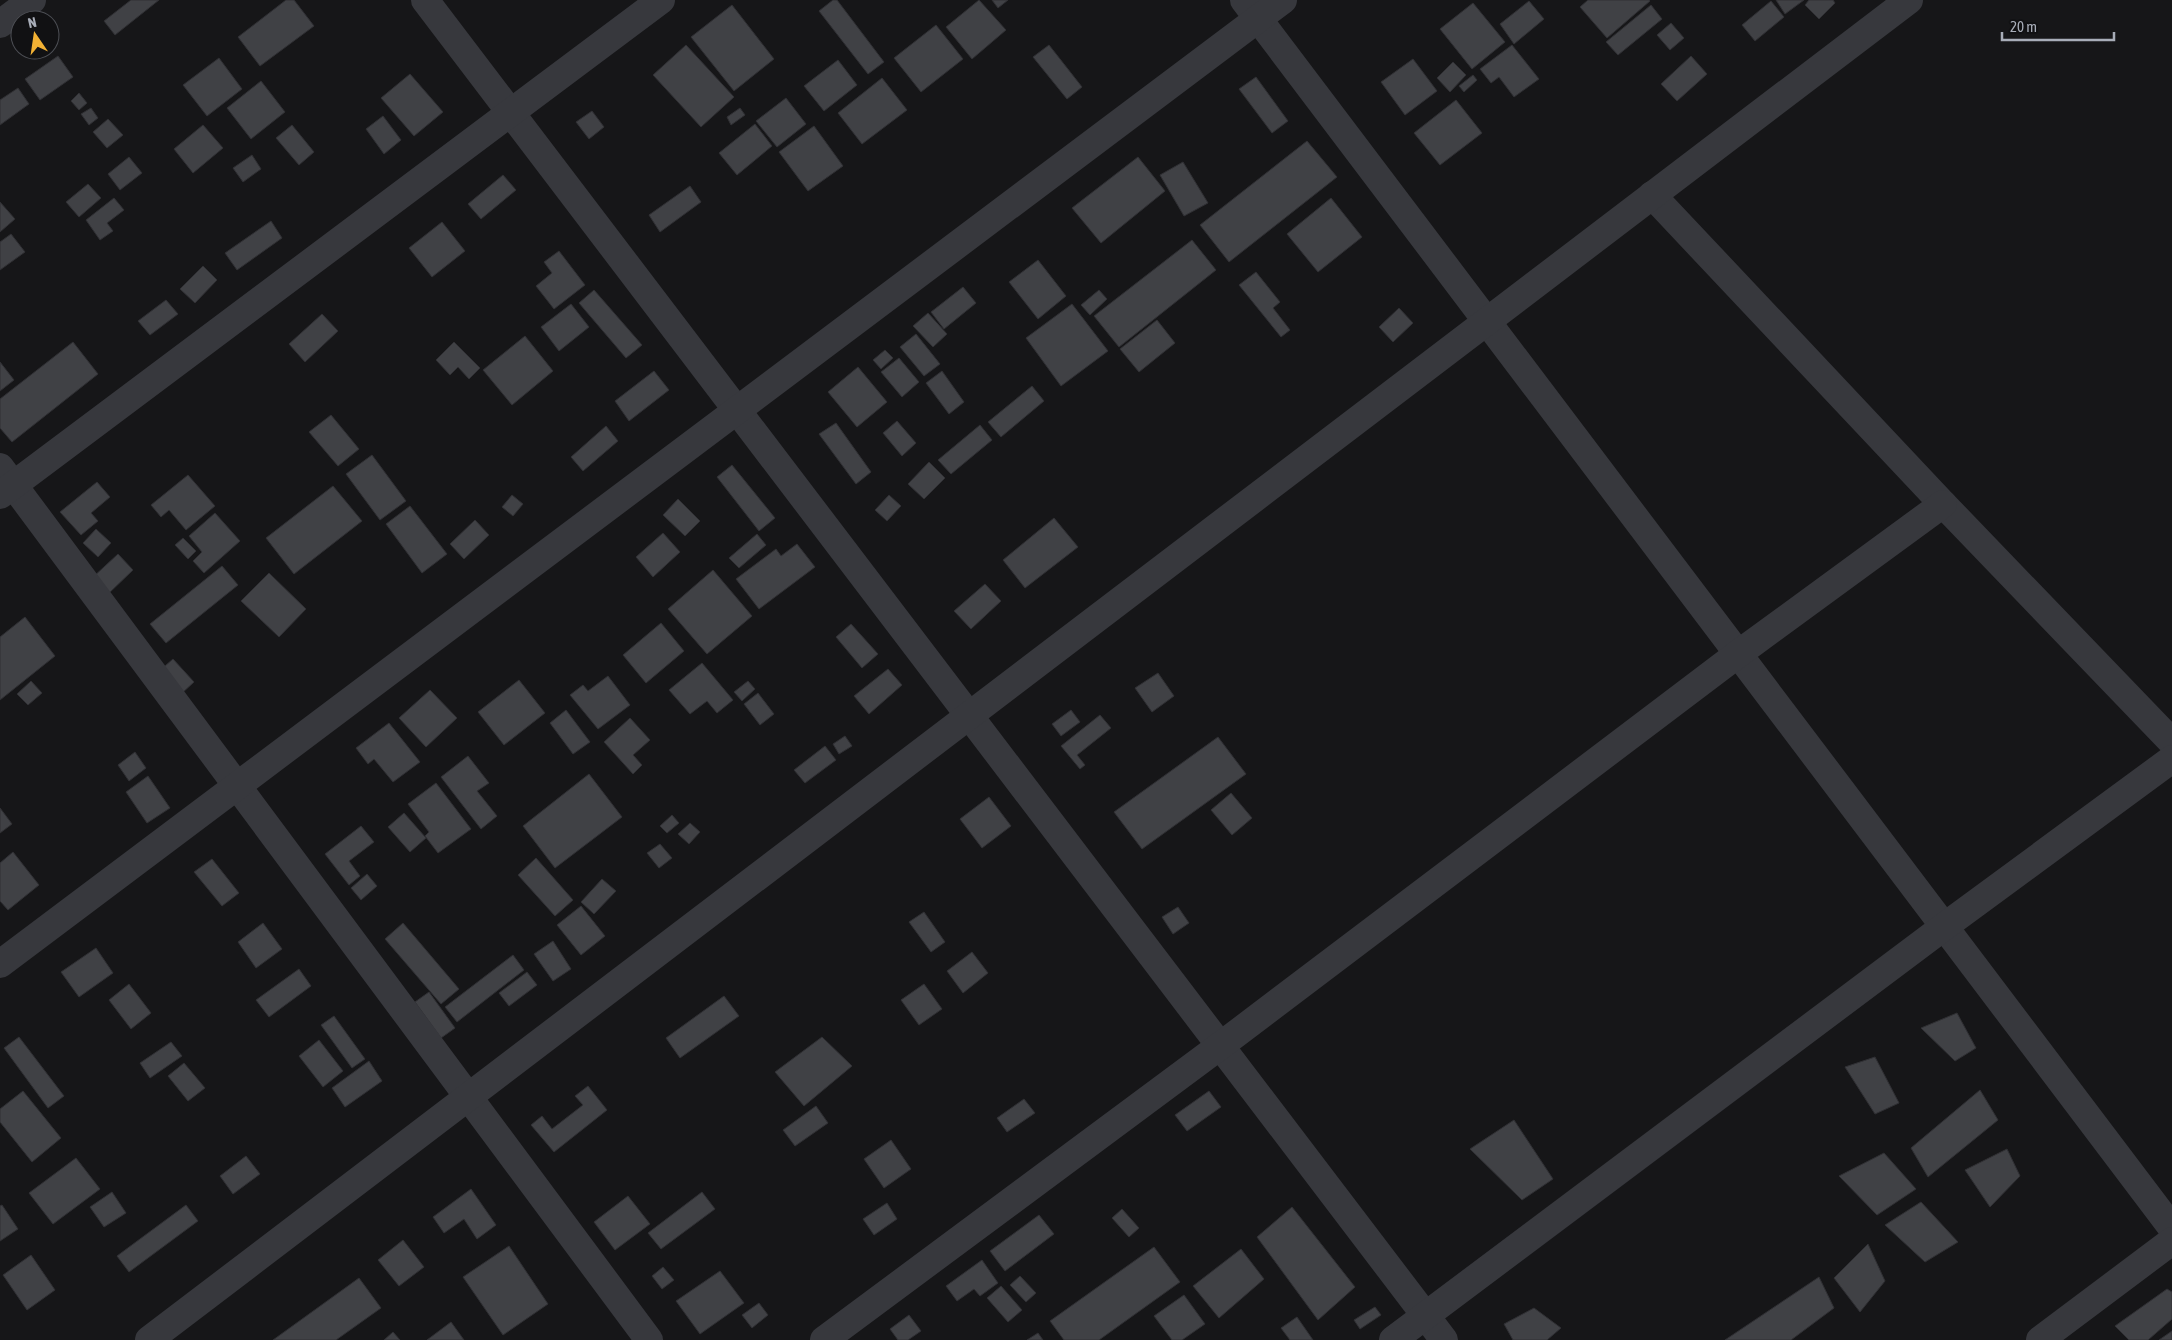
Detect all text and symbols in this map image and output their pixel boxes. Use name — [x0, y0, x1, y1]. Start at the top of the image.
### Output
north arrow — [10, 10, 60, 60]
scale bar — [2002, 10, 2114, 42]
text: N — [26, 14, 38, 31]
text: 20 m — [2010, 18, 2037, 35]

